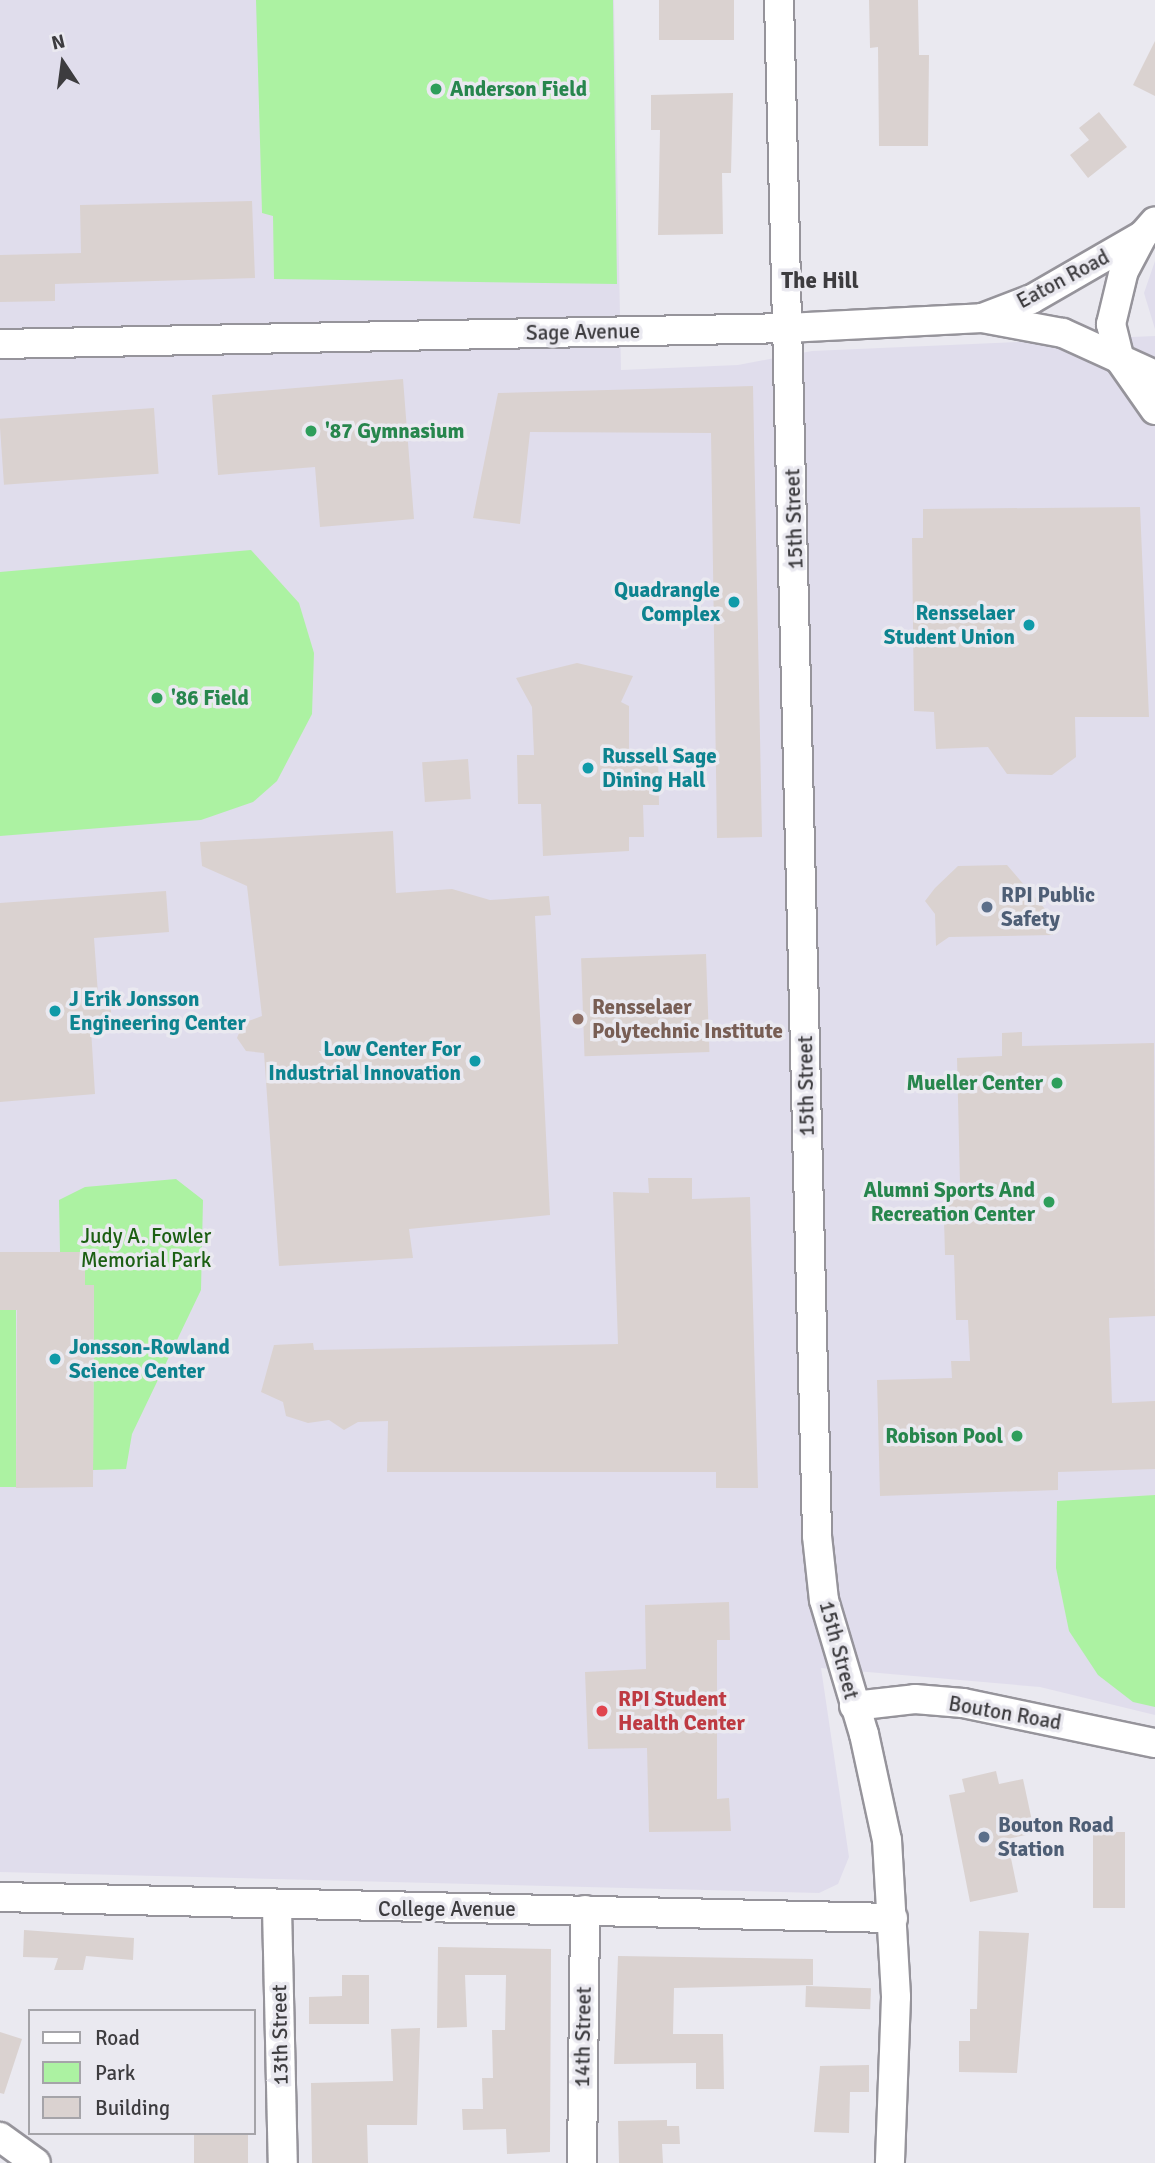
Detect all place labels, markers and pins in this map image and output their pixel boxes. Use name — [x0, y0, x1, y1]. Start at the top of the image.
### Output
place label: Anderson Field — [450, 76, 587, 102]
marker: Anderson Field — [428, 81, 444, 97]
place label: '87 Gymnasium — [325, 418, 465, 444]
marker: '87 Gymnasium — [303, 423, 319, 439]
place label: Quadrangle Complex — [614, 577, 720, 627]
marker: Quadrangle Complex — [726, 594, 742, 610]
place label: Rensselaer Student Union — [884, 600, 1015, 650]
marker: Rensselaer Student Union — [1021, 617, 1037, 633]
place label: '86 Field — [171, 685, 249, 711]
marker: '86 Field — [149, 690, 165, 706]
place label: Russell Sage Dining Hall — [602, 743, 717, 793]
marker: Russell Sage Dining Hall — [580, 760, 596, 776]
place label: RPI Public Safety — [1001, 882, 1095, 932]
marker: RPI Public Safety — [979, 899, 995, 915]
place label: J Erik Jonsson Engineering Center — [69, 986, 246, 1036]
place label: Rensselaer Polytechnic Institute — [592, 994, 783, 1044]
marker: J Erik Jonsson Engineering Center — [47, 1003, 63, 1019]
marker: Rensselaer Polytechnic Institute — [570, 1011, 586, 1027]
place label: Low Center For Industrial Innovation — [268, 1036, 461, 1086]
marker: Low Center For Industrial Innovation — [467, 1053, 483, 1069]
place label: Mueller Center — [906, 1070, 1043, 1096]
marker: Mueller Center — [1049, 1075, 1065, 1091]
place label: Alumni Sports And Recreation Center — [864, 1177, 1035, 1227]
marker: Alumni Sports And Recreation Center — [1041, 1194, 1057, 1210]
place label: Jonsson-Rowland Science Center — [69, 1334, 230, 1384]
marker: Jonsson-Rowland Science Center — [47, 1351, 63, 1367]
place label: Robison Pool — [885, 1423, 1003, 1449]
marker: Robison Pool — [1009, 1428, 1025, 1444]
place label: RPI Student Health Center — [618, 1686, 745, 1736]
marker: RPI Student Health Center — [592, 1701, 612, 1721]
place label: Bouton Road Station — [998, 1812, 1114, 1862]
marker: Bouton Road Station — [976, 1829, 992, 1845]

